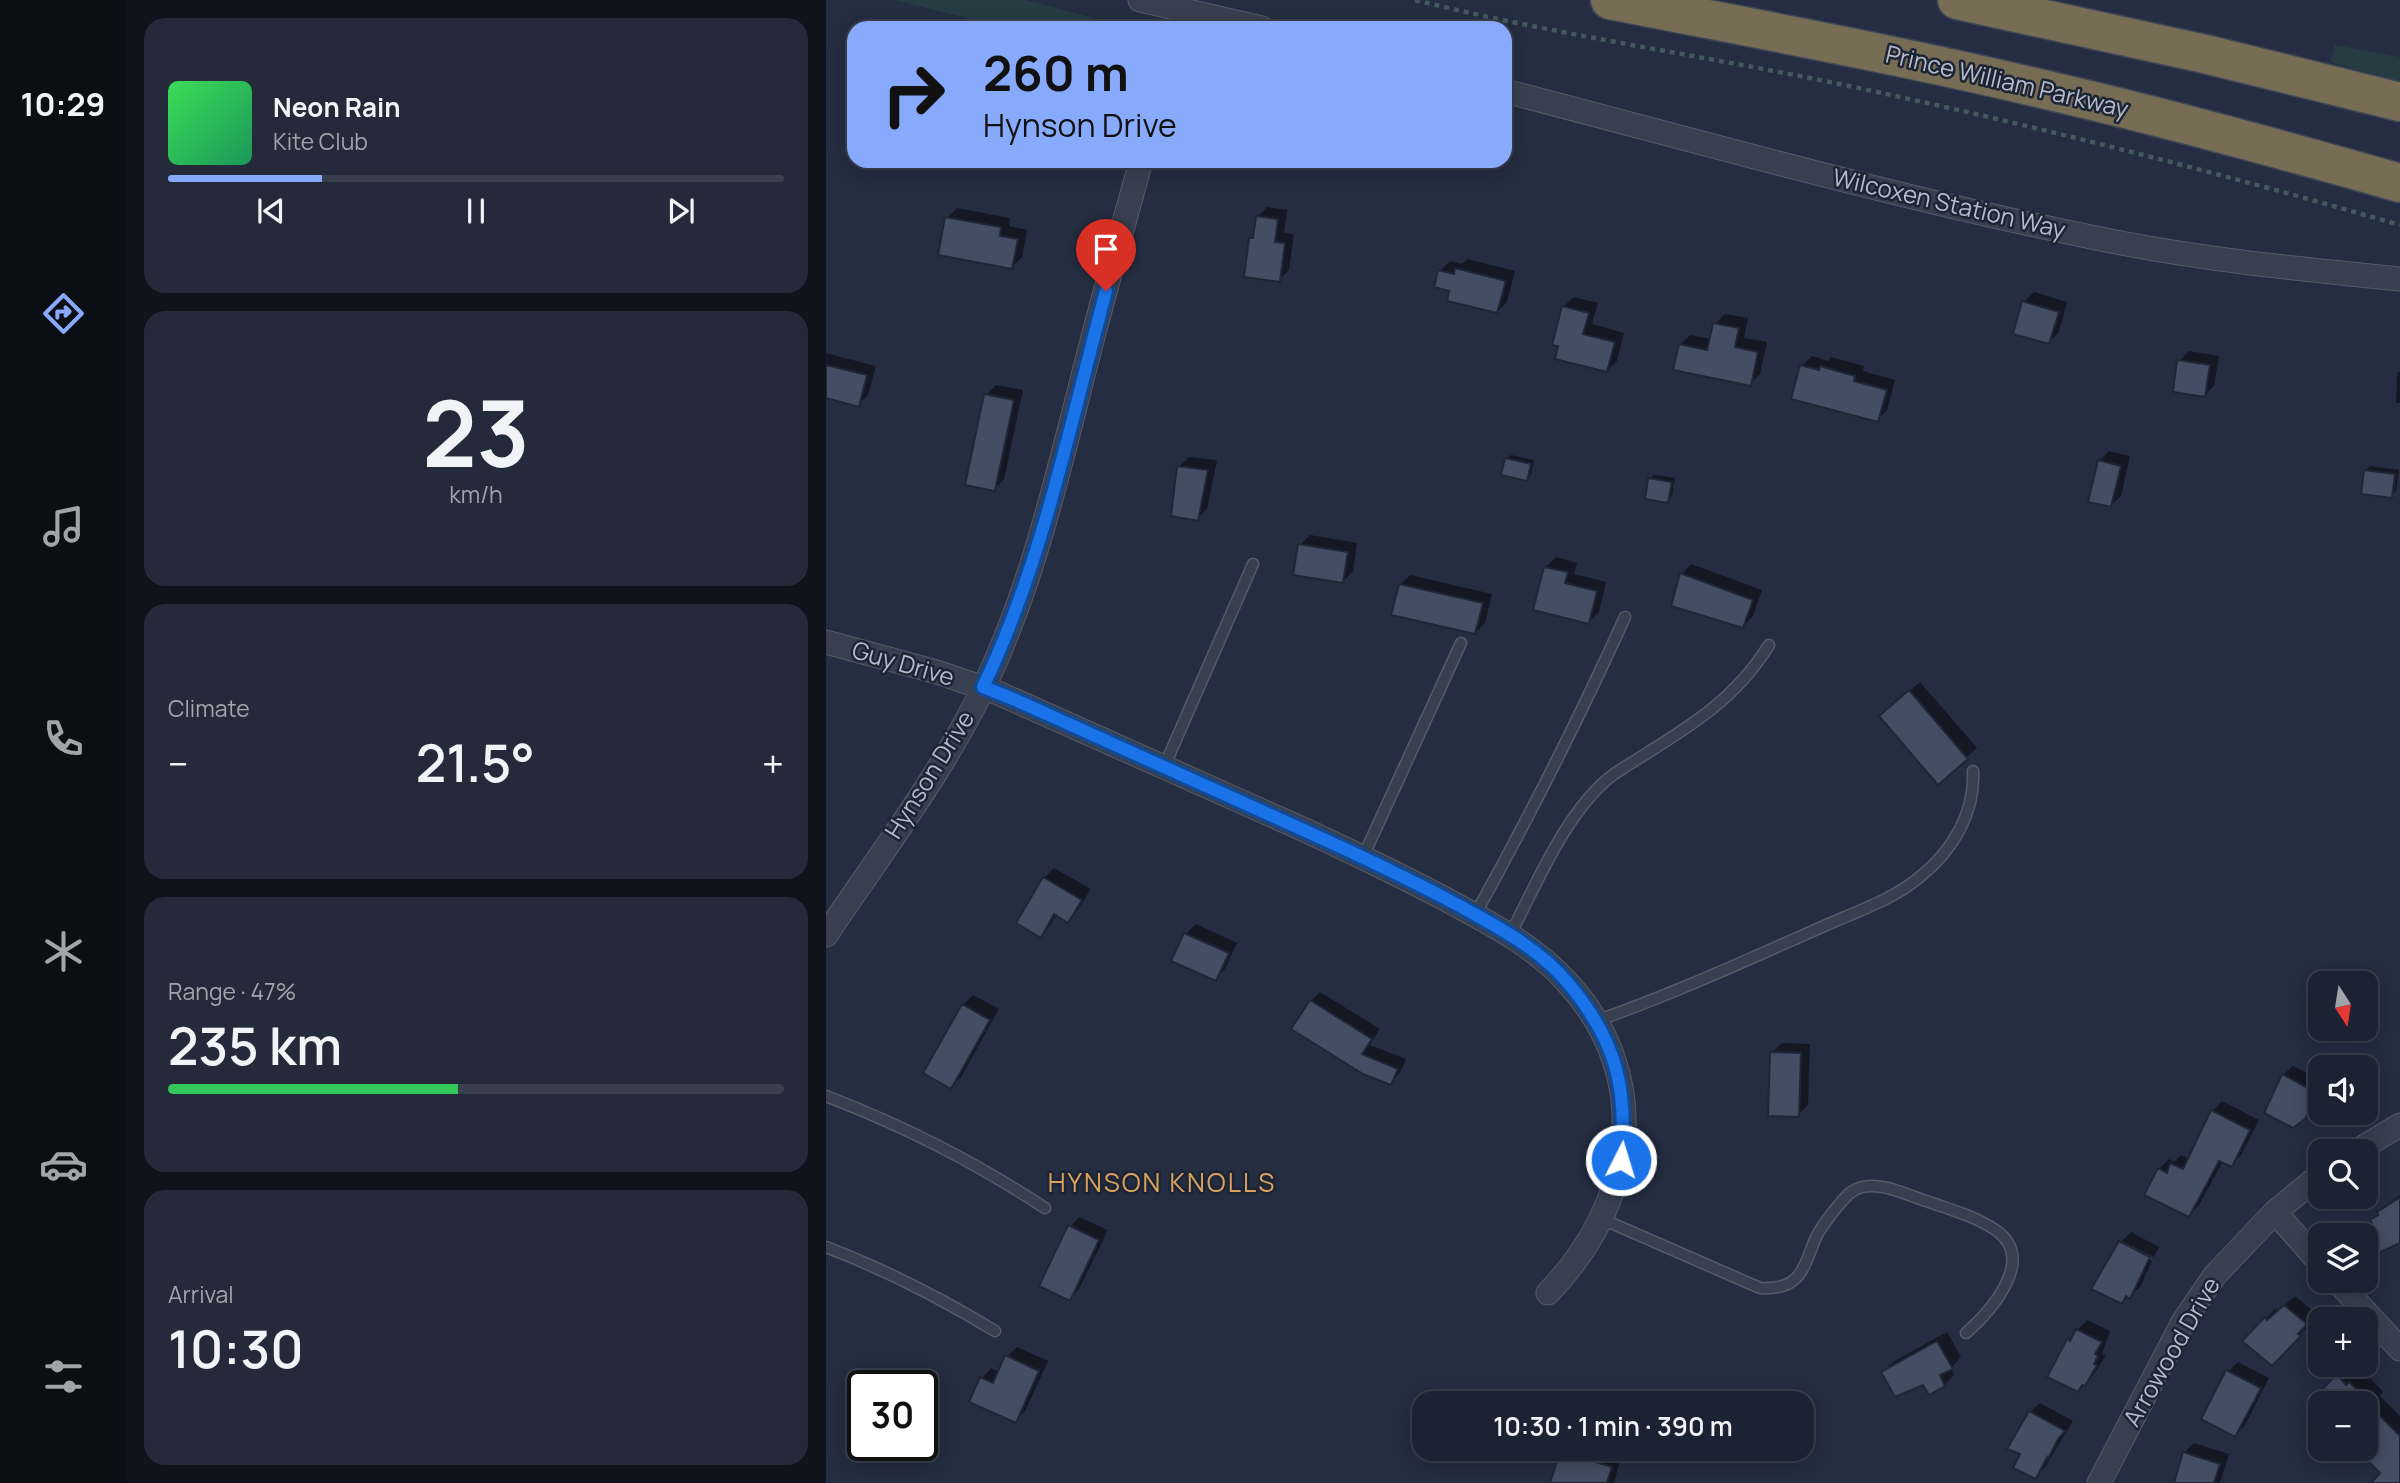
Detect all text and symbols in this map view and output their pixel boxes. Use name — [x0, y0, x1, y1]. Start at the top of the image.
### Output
street label: Prince William Parkway — [1883, 37, 2132, 125]
text: 260 m — [983, 39, 1129, 106]
icon: right — [868, 49, 959, 140]
text: 10:29 — [21, 82, 105, 126]
text: Neon Rain — [273, 89, 401, 125]
text: Hynson Drive — [983, 103, 1177, 147]
text: Kite Club — [273, 125, 368, 157]
street label: Wilcoxen Station Way — [1830, 160, 2069, 245]
icon: previous — [252, 192, 290, 230]
icon: pause — [457, 192, 495, 230]
icon: next — [662, 192, 700, 230]
pin — [1076, 219, 1136, 291]
icon: arrive — [1087, 230, 1125, 268]
icon: directions — [39, 289, 88, 338]
text: 23 — [422, 370, 530, 494]
text: km/h — [449, 478, 503, 510]
icon: music — [39, 502, 88, 551]
street label: Guy Drive — [849, 632, 958, 693]
text: Climate — [168, 692, 250, 724]
street label: Hynson Drive — [876, 704, 981, 845]
icon: phone — [39, 714, 88, 763]
text: 21.5° — [416, 727, 535, 798]
text: − — [168, 737, 189, 789]
text: + — [762, 737, 784, 789]
icon: climate — [39, 927, 88, 976]
north arrow — [2308, 971, 2378, 1041]
map controls — [2308, 971, 2378, 1461]
text: Range · 47% — [168, 975, 296, 1007]
text: 235 km — [168, 1010, 342, 1081]
button: sound — [2308, 1055, 2378, 1125]
position arrow — [1584, 1123, 1658, 1197]
button: search — [2308, 1139, 2378, 1209]
icon: car — [39, 1140, 88, 1189]
district label: HYNSON KNOLLS — [1048, 1164, 1276, 1200]
button: layers — [2308, 1223, 2378, 1293]
street label: Arrowood Drive — [2115, 1270, 2227, 1432]
text: Arrival — [168, 1278, 234, 1310]
button: + — [2308, 1307, 2378, 1377]
text: 10:30 — [168, 1313, 304, 1384]
icon: filters — [39, 1352, 88, 1401]
speed limit sign: 30 — [847, 1370, 938, 1461]
button: − — [2308, 1391, 2378, 1461]
text: 10:30 · 1 min · 390 m — [1493, 1408, 1733, 1444]

